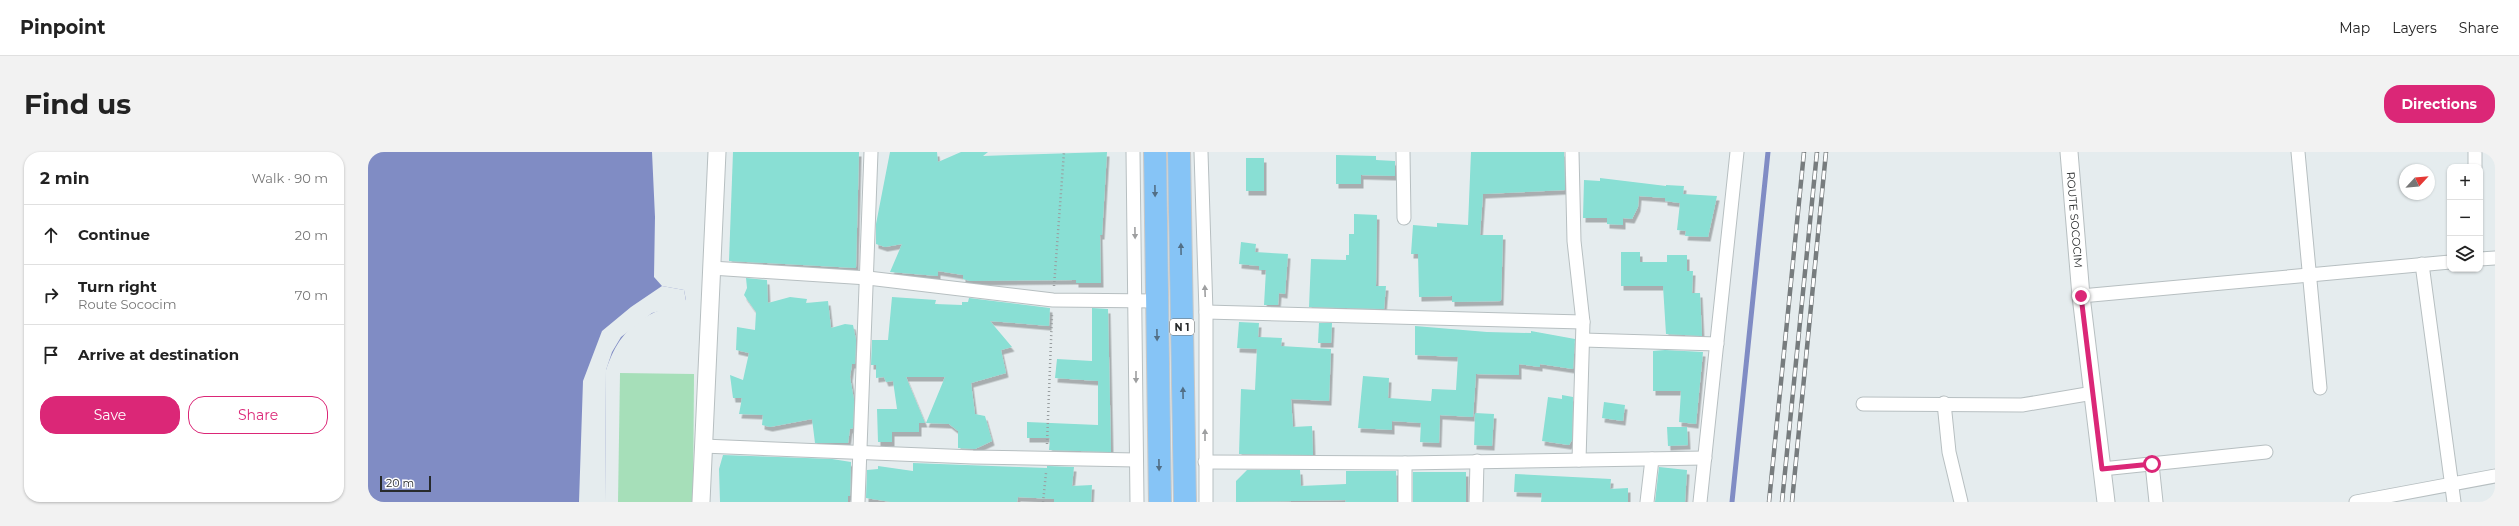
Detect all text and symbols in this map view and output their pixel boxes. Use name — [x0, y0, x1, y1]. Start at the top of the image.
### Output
text: Pinpoint — [20, 16, 105, 39]
text: Map — [2339, 19, 2370, 37]
text: Layers — [2392, 19, 2437, 37]
text: Share — [2459, 19, 2499, 37]
button: Directions — [2384, 85, 2495, 123]
text: Find us — [24, 87, 131, 121]
north arrow — [2399, 164, 2435, 200]
map controls — [2447, 164, 2483, 272]
button: + — [2447, 164, 2483, 200]
text: 2 min — [40, 168, 90, 188]
text: Walk · 90 m — [252, 170, 328, 186]
street label: ROUTE SOCOCIM — [2064, 171, 2086, 268]
one-way arrow — [1152, 185, 1158, 198]
button: − — [2447, 200, 2483, 236]
icon: ahead — [40, 224, 62, 246]
text: Continue — [78, 225, 150, 244]
text: 20 m — [295, 227, 328, 243]
one-way arrow — [1131, 227, 1138, 239]
button: layers — [2447, 236, 2483, 272]
one-way arrow — [1178, 242, 1184, 255]
text: Turn right — [78, 277, 157, 296]
icon: right — [40, 284, 62, 306]
one-way arrow — [1202, 284, 1208, 297]
text: 70 m — [295, 287, 328, 303]
route end — [2072, 287, 2090, 305]
text: Route Sococim — [78, 296, 177, 312]
road number: N 1 — [1170, 319, 1194, 335]
one-way arrow — [1154, 329, 1160, 342]
icon: arrive — [40, 344, 62, 366]
text: Arrive at destination — [78, 345, 239, 364]
one-way arrow — [1133, 371, 1139, 384]
one-way arrow — [1180, 386, 1186, 399]
button: Save — [40, 396, 180, 434]
button: Share — [188, 396, 328, 434]
one-way arrow — [1202, 428, 1208, 441]
route start — [2143, 455, 2161, 473]
one-way arrow — [1156, 459, 1162, 472]
scale bar — [380, 474, 431, 493]
text: 20 m — [386, 476, 414, 490]

